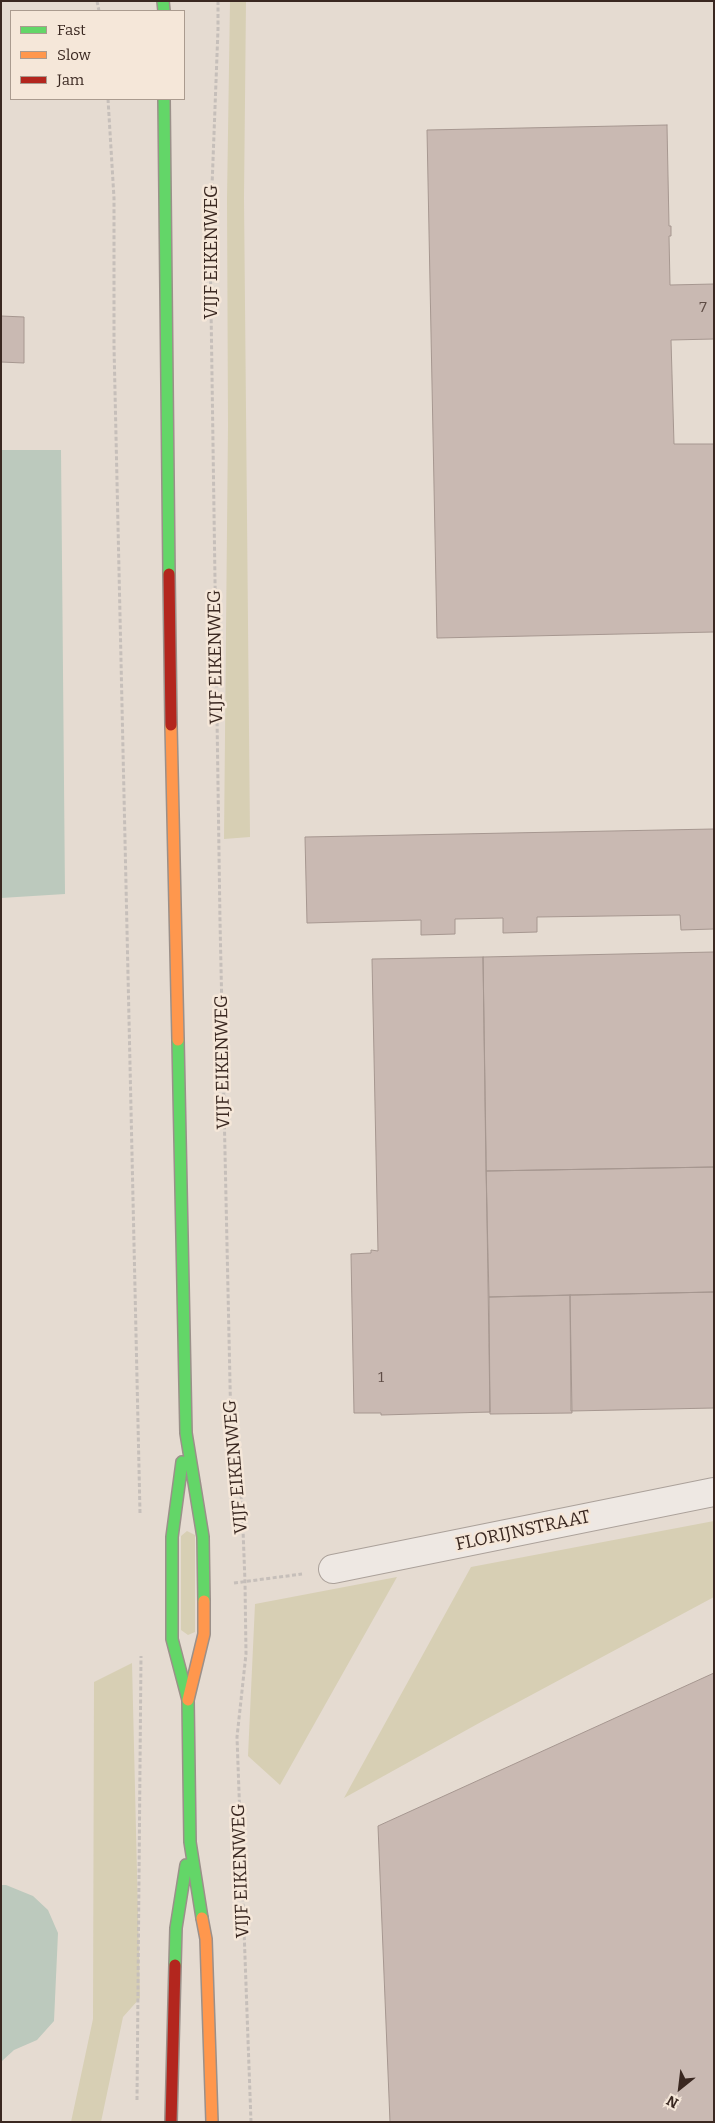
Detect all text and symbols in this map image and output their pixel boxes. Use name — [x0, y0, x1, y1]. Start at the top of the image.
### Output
legend — [10, 10, 185, 100]
text: Fast — [57, 21, 86, 39]
text: Slow — [57, 46, 91, 64]
text: Jam — [57, 71, 84, 89]
street label: VIJF EIKENWEG — [201, 185, 223, 319]
house number: 7 — [699, 299, 707, 317]
street label: VIJF EIKENWEG — [204, 590, 228, 724]
street label: VIJF EIKENWEG — [211, 995, 235, 1129]
house number: 1 — [378, 1369, 384, 1387]
street label: VIJF EIKENWEG — [219, 1399, 253, 1535]
street label: FLORIJNSTRAAT — [454, 1506, 592, 1556]
street label: VIJF EIKENWEG — [228, 1803, 254, 1939]
north arrow — [655, 2063, 705, 2113]
text: N — [664, 2092, 681, 2112]

